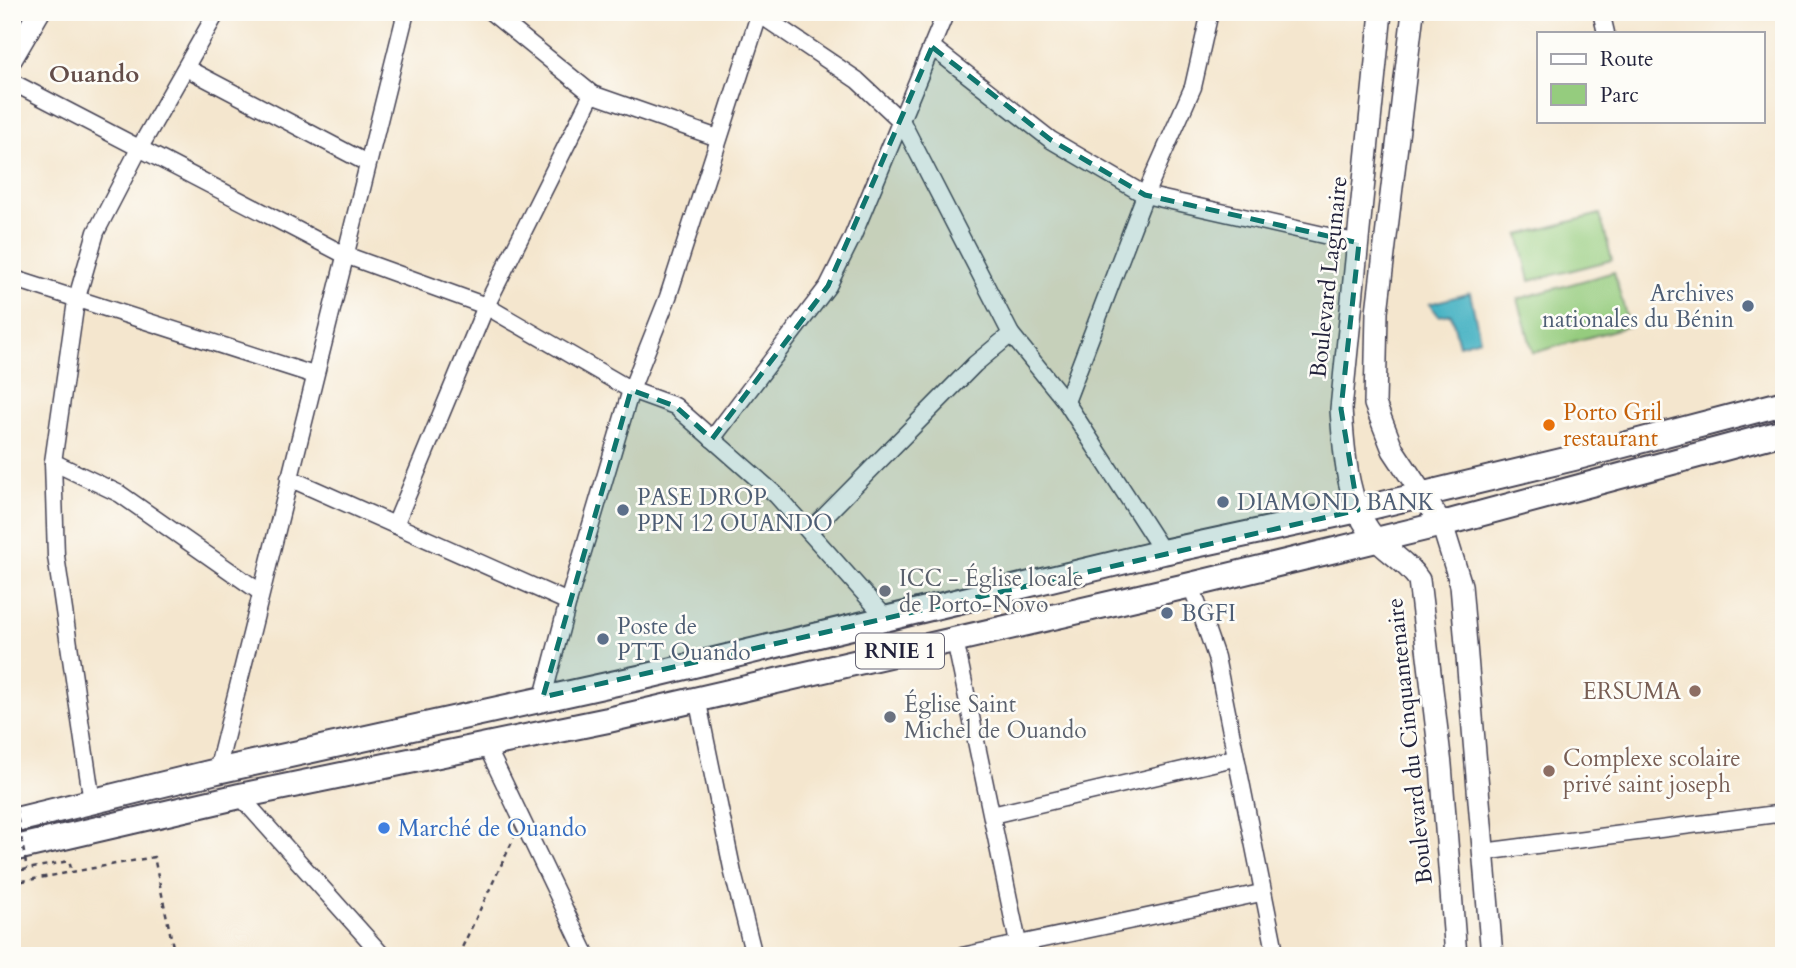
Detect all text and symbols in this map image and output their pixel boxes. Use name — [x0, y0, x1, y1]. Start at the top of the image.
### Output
legend — [1537, 32, 1764, 122]
text: Route — [1600, 45, 1654, 74]
district label: Ouando — [49, 58, 139, 91]
text: Parc — [1600, 81, 1639, 110]
street label: Boulevard Lagunaire — [1302, 174, 1355, 380]
place label: Archives nationales du Bénin — [1542, 278, 1734, 335]
marker: Archives nationales du Bénin — [1740, 298, 1756, 314]
place label: Porto Gril restaurant — [1563, 397, 1662, 454]
marker: Porto Gril restaurant — [1541, 417, 1557, 433]
place label: PASE DROP PPN 12 OUANDO — [637, 482, 833, 539]
place label: DIAMOND BANK — [1237, 487, 1436, 518]
marker: DIAMOND BANK — [1215, 494, 1231, 510]
marker: PASE DROP PPN 12 OUANDO — [615, 502, 631, 518]
place label: ICC - Église locale de Porto-Novo — [899, 563, 1083, 620]
marker: ICC - Église locale de Porto-Novo — [877, 583, 893, 599]
street label: Boulevard du Cinquantenaire — [1379, 596, 1440, 886]
place label: BGFI — [1181, 598, 1236, 629]
marker: BGFI — [1159, 605, 1175, 621]
place label: Poste de PTT Ouando — [617, 611, 751, 668]
marker: Poste de PTT Ouando — [595, 631, 611, 647]
road number: RNIE 1 — [856, 634, 944, 668]
place label: ERSUMA — [1583, 676, 1682, 707]
marker: ERSUMA — [1687, 683, 1703, 699]
place label: Église Saint Michel de Ouando — [904, 689, 1087, 746]
marker: Église Saint Michel de Ouando — [882, 709, 898, 725]
place label: Complexe scolaire privé saint joseph — [1563, 743, 1741, 800]
marker: Complexe scolaire privé saint joseph — [1541, 763, 1557, 779]
place label: Marché de Ouando — [398, 813, 587, 844]
marker: Marché de Ouando — [376, 820, 392, 836]

